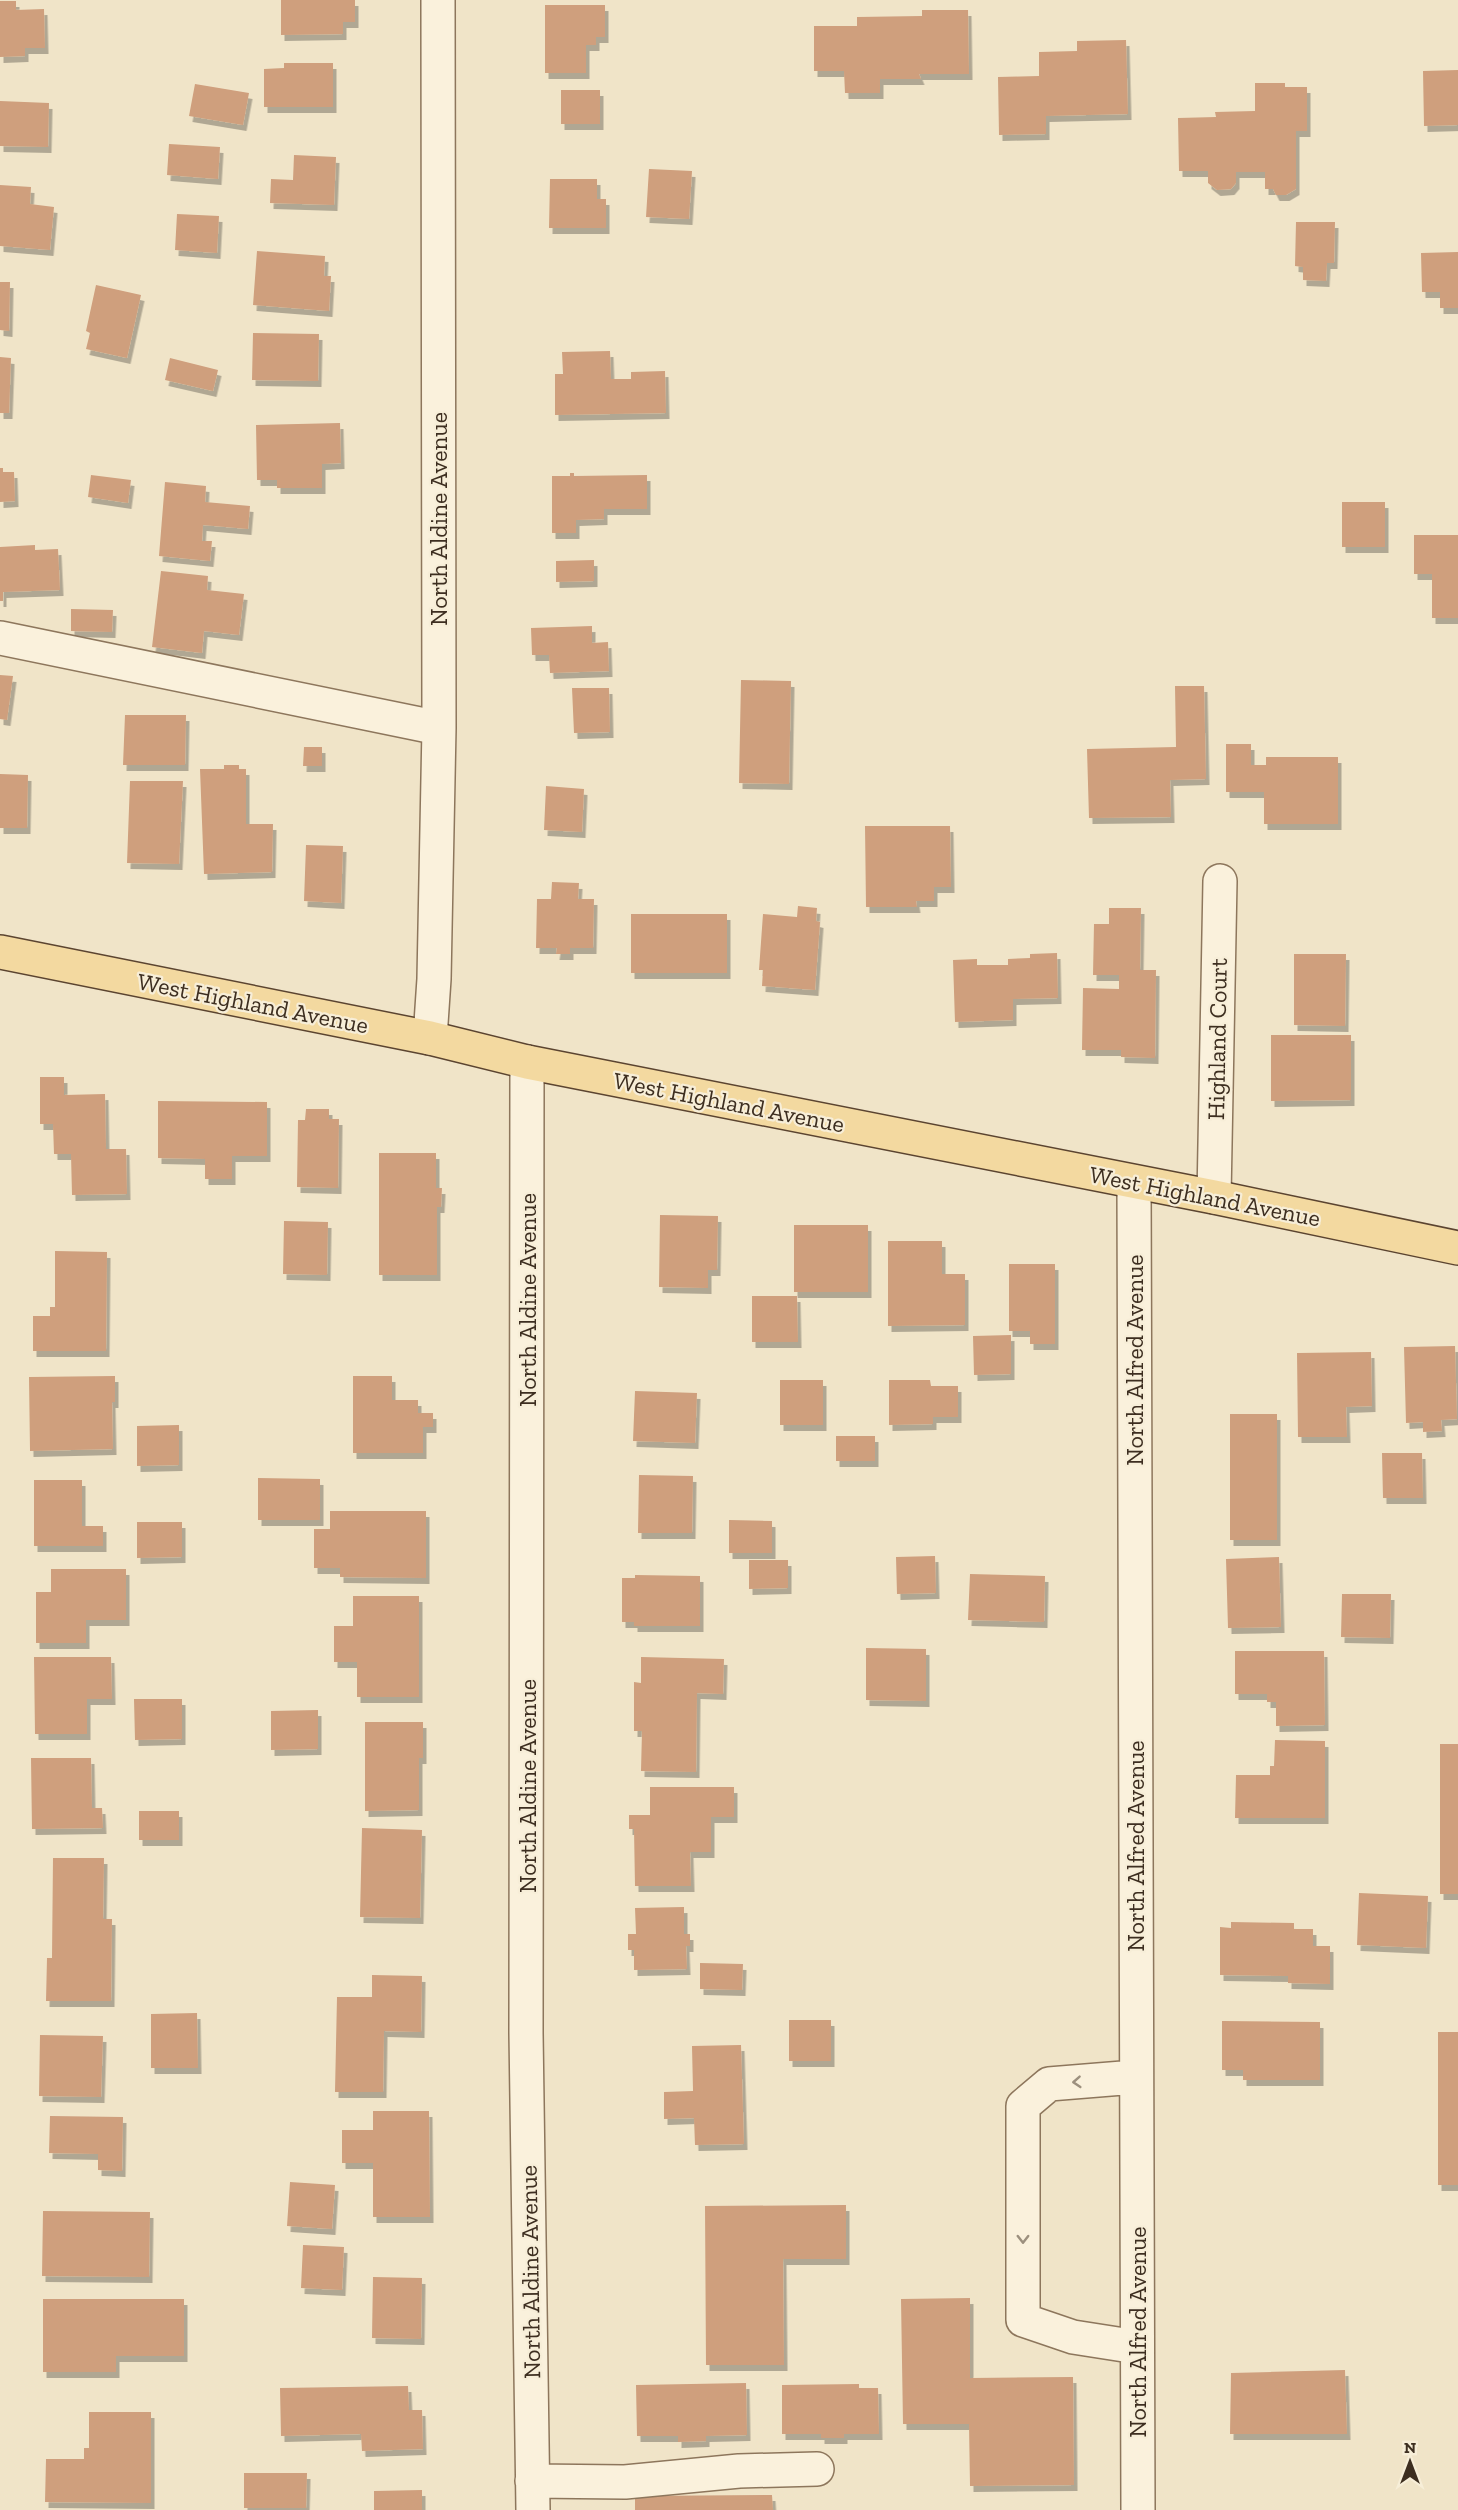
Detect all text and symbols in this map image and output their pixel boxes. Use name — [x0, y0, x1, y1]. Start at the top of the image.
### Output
street label: North Aldine Avenue — [424, 412, 453, 626]
street label: Highland Court — [1201, 958, 1233, 1120]
street label: West Highland Avenue — [135, 966, 371, 1040]
street label: West Highland Avenue — [611, 1065, 847, 1139]
street label: West Highland Avenue — [1087, 1159, 1323, 1233]
street label: North Aldine Avenue — [513, 1193, 542, 1407]
street label: North Alfred Avenue — [1120, 1254, 1149, 1466]
street label: North Aldine Avenue — [513, 1679, 542, 1893]
street label: North Alfred Avenue — [1121, 1740, 1150, 1952]
one-way arrow — [1072, 2075, 1081, 2088]
street label: North Aldine Avenue — [514, 2165, 546, 2379]
street label: North Alfred Avenue — [1123, 2226, 1152, 2438]
one-way arrow — [1017, 2235, 1029, 2244]
north arrow — [1380, 2432, 1440, 2492]
text: N — [1404, 2438, 1416, 2457]

